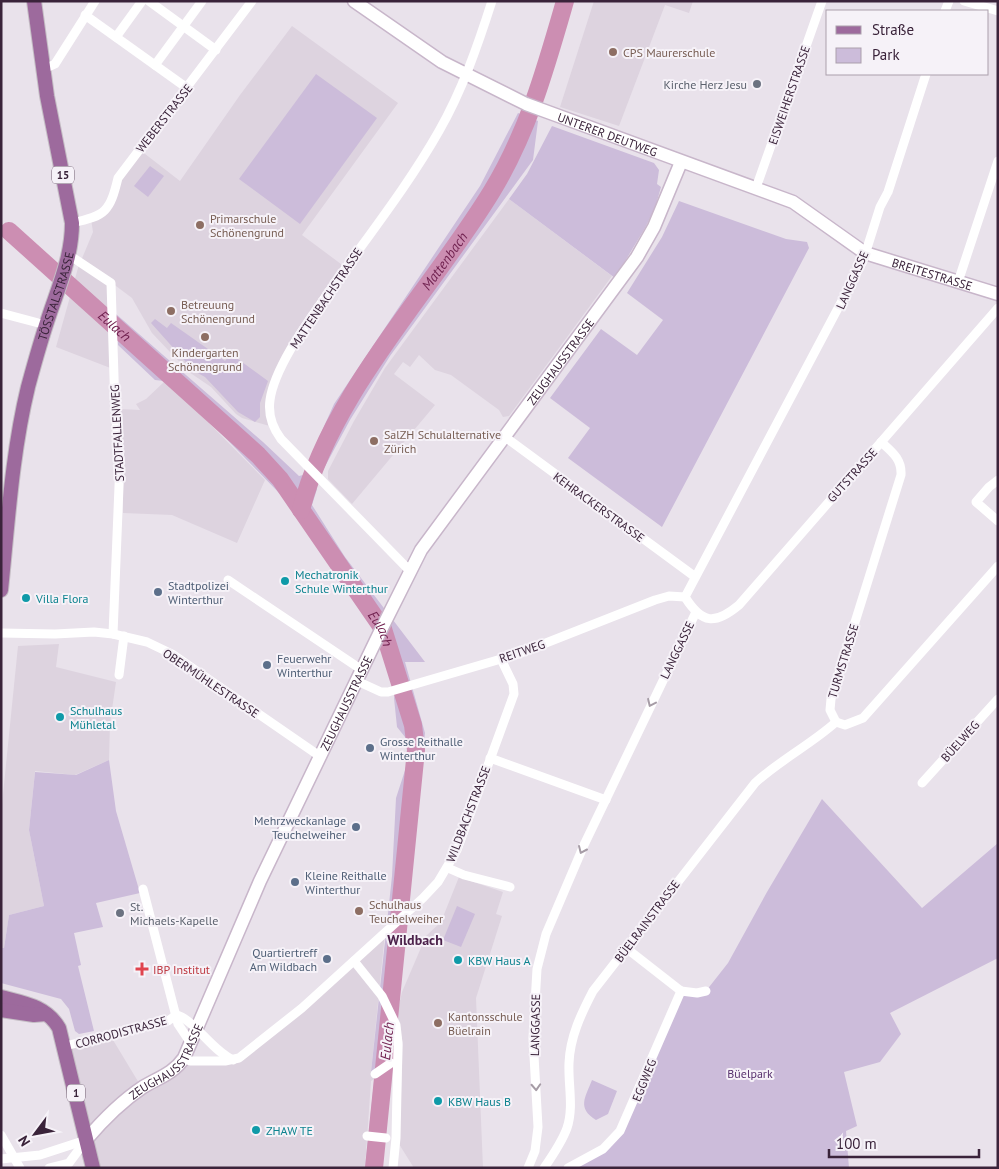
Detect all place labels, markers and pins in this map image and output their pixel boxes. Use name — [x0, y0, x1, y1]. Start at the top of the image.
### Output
place label: CPS Maurerschule — [623, 45, 715, 60]
marker: CPS Maurerschule — [607, 46, 619, 58]
place label: Kirche Herz Jesu — [664, 77, 747, 92]
marker: Kirche Herz Jesu — [751, 78, 763, 90]
place label: Primarschule Schönengrund — [210, 211, 284, 240]
marker: Primarschule Schönengrund — [194, 219, 206, 231]
place label: Betreuung Schönengrund — [181, 297, 255, 326]
marker: Betreuung Schönengrund — [165, 305, 177, 317]
marker: Kindergarten Schönengrund — [199, 331, 211, 343]
place label: Kindergarten Schönengrund — [168, 345, 242, 374]
place label: SalZH Schulalternative Zürich — [384, 427, 501, 456]
marker: SalZH Schulalternative Zürich — [368, 435, 380, 447]
place label: Mechatronik Schule Winterthur — [295, 567, 388, 596]
marker: Mechatronik Schule Winterthur — [279, 575, 291, 587]
place label: Stadtpolizei Winterthur — [168, 578, 229, 607]
marker: Stadtpolizei Winterthur — [152, 586, 164, 598]
place label: Villa Flora — [35, 591, 88, 606]
marker: Villa Flora — [20, 592, 32, 604]
place label: Feuerwehr Winterthur — [277, 651, 332, 680]
marker: Feuerwehr Winterthur — [261, 659, 273, 671]
place label: Schulhaus Mühletal — [70, 703, 122, 732]
marker: Schulhaus Mühletal — [54, 711, 66, 723]
place label: Grosse Reithalle Winterthur — [380, 734, 463, 763]
marker: Grosse Reithalle Winterthur — [364, 742, 376, 754]
place label: Mehrzweckanlage Teuchelweiher — [254, 813, 346, 842]
marker: Mehrzweckanlage Teuchelweiher — [350, 821, 362, 833]
place label: Kleine Reithalle Winterthur — [305, 868, 387, 897]
marker: Kleine Reithalle Winterthur — [289, 876, 301, 888]
place label: Schulhaus Teuchelweiher — [369, 897, 443, 926]
place label: St. Michaels-Kapelle — [130, 899, 218, 928]
marker: Schulhaus Teuchelweiher — [353, 905, 365, 917]
marker: St. Michaels-Kapelle — [114, 907, 126, 919]
place label: Quartiertreff Am Wildbach — [250, 945, 318, 974]
marker: Quartiertreff Am Wildbach — [321, 953, 333, 965]
place label: KBW Haus A — [468, 953, 531, 968]
marker: KBW Haus A — [452, 954, 464, 966]
marker: IBP Institut — [135, 962, 149, 976]
place label: IBP Institut — [153, 962, 210, 977]
place label: Kantonsschule Büelrain — [448, 1009, 523, 1038]
marker: Kantonsschule Büelrain — [432, 1017, 444, 1029]
place label: KBW Haus B — [448, 1094, 511, 1109]
marker: KBW Haus B — [432, 1095, 444, 1107]
place label: ZHAW TE — [266, 1123, 313, 1138]
marker: ZHAW TE — [250, 1124, 262, 1136]

